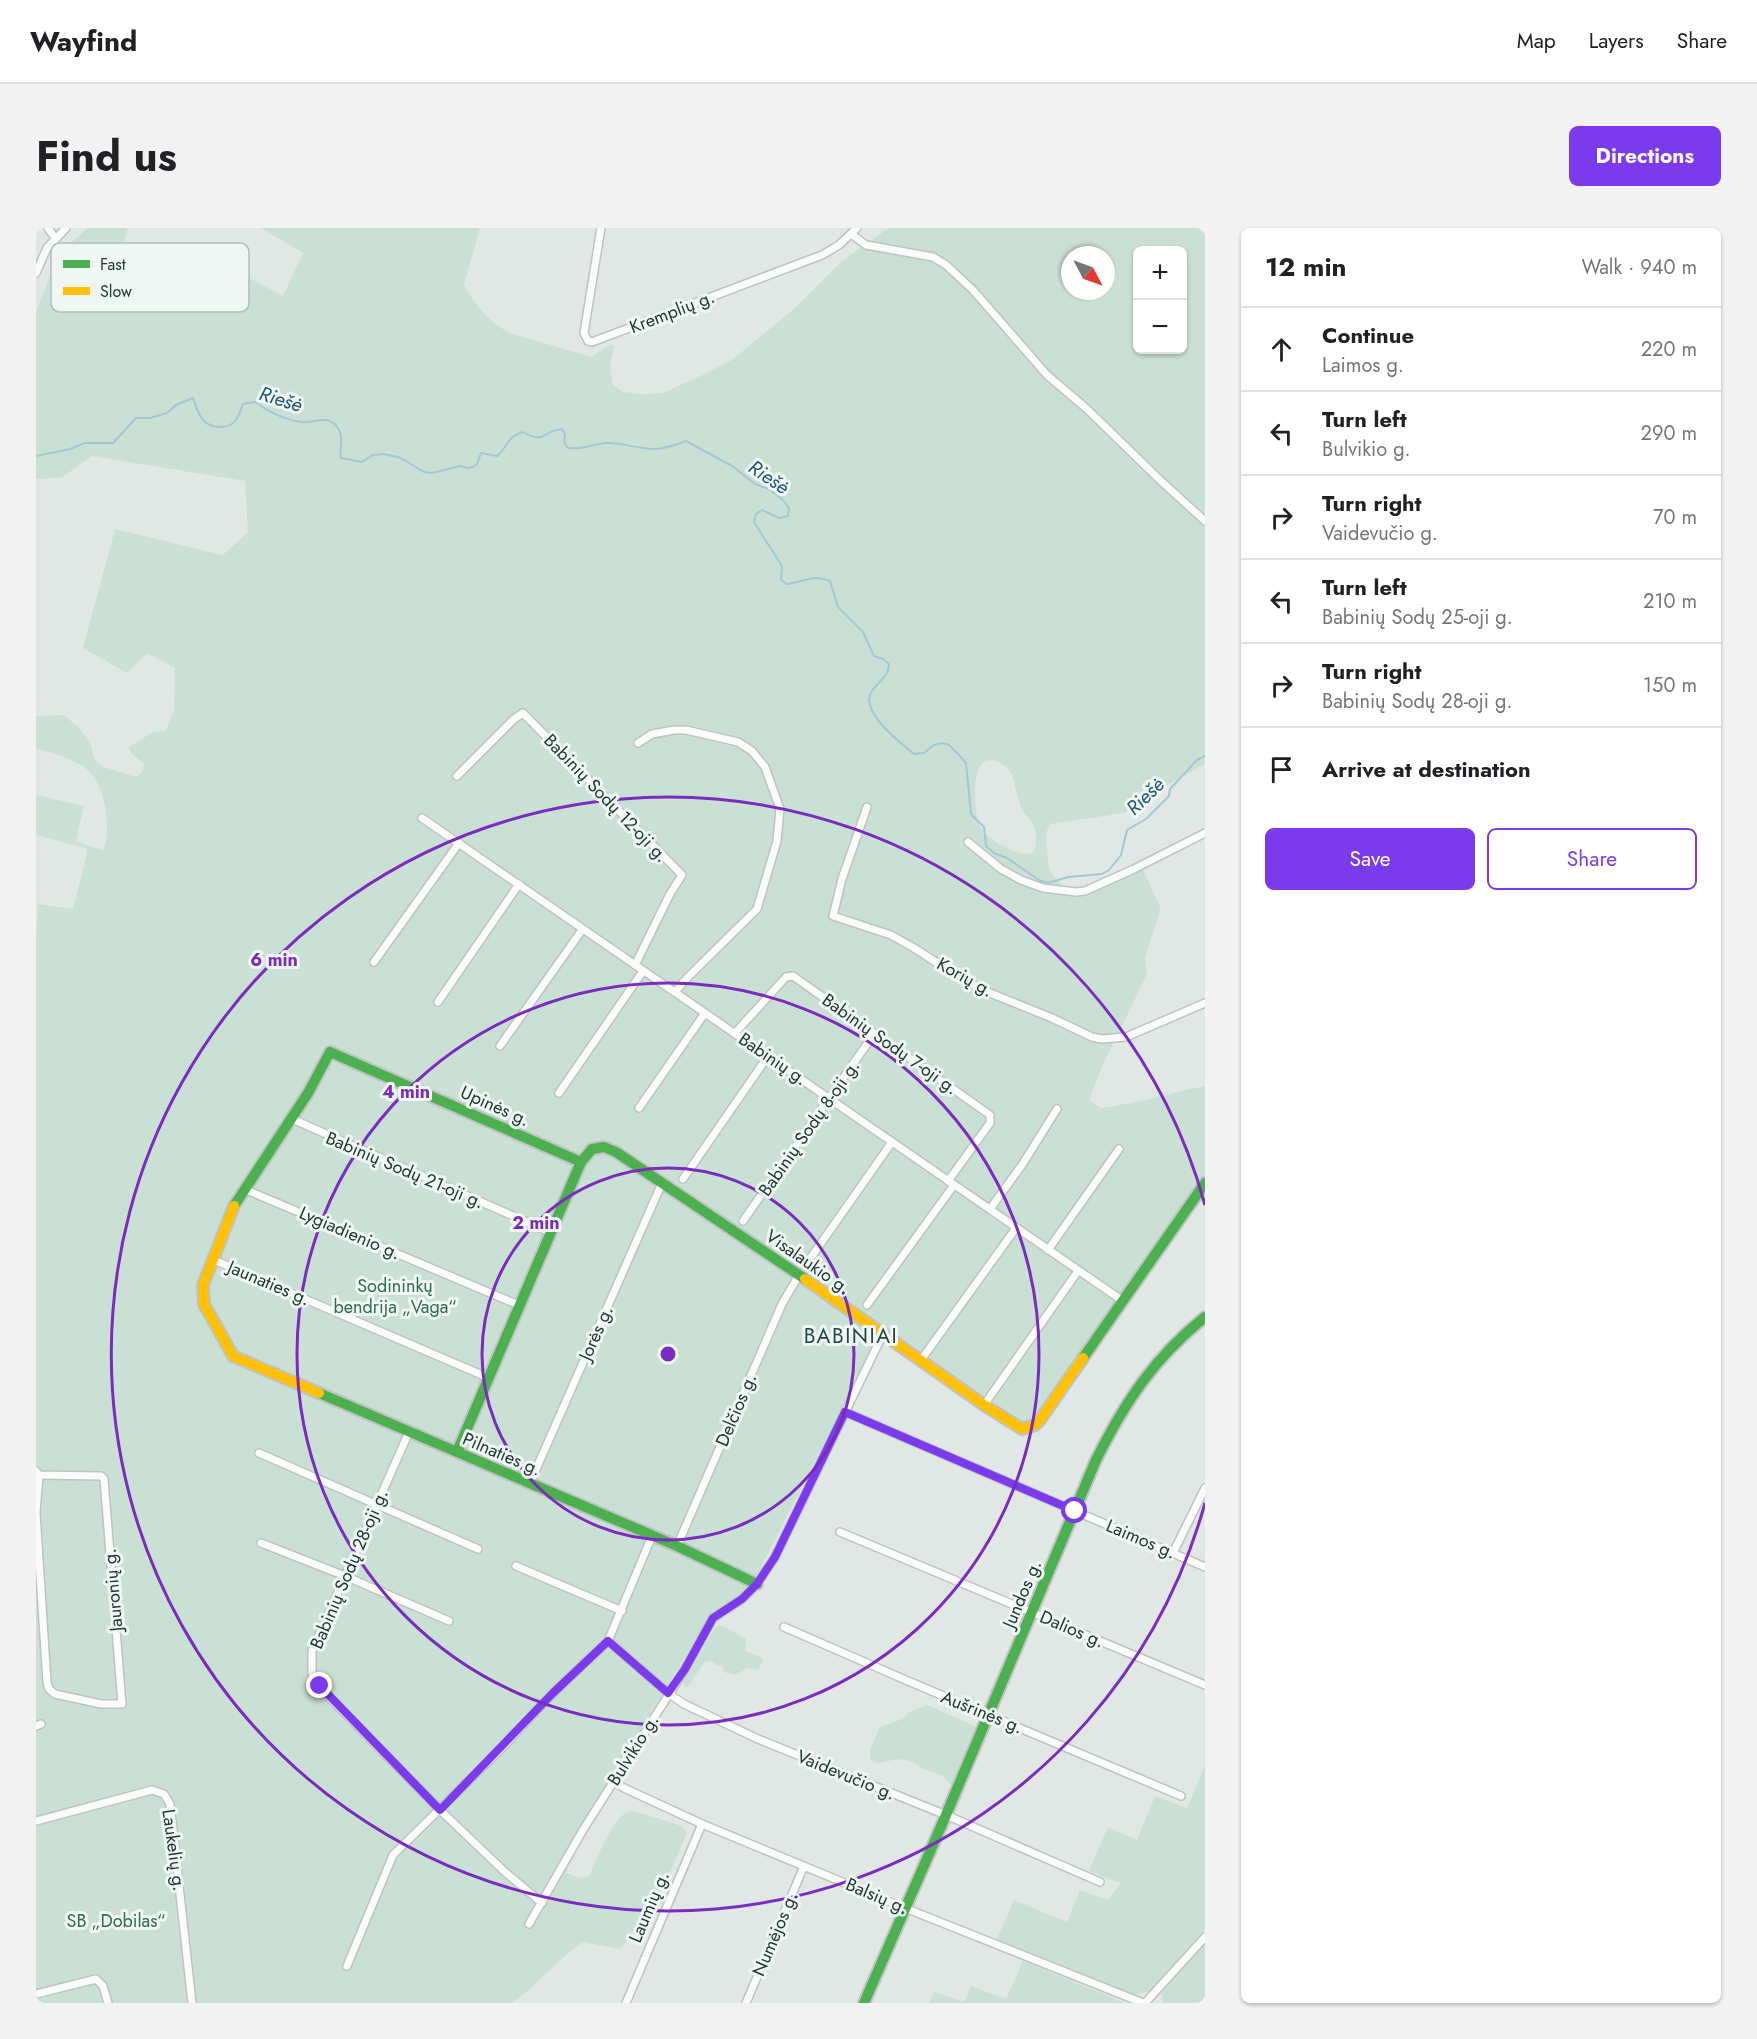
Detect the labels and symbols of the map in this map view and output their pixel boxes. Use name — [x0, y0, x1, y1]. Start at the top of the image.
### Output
legend — [51, 243, 249, 312]
north arrow — [1061, 246, 1115, 300]
text: Fast — [100, 253, 126, 276]
text: Slow — [100, 280, 132, 303]
street label: Kremplių g. — [626, 284, 718, 340]
water label: Riešė — [256, 379, 306, 420]
water label: Riešė — [742, 453, 795, 502]
street label: Babinių Sodų 12-oji g. — [538, 728, 674, 868]
water label: Riešė — [1120, 771, 1171, 822]
text: 6 min — [250, 947, 298, 973]
street label: Korių g. — [932, 951, 998, 1003]
street label: Babinių Sodų 7-oji g. — [817, 987, 963, 1101]
street label: Babinių g. — [733, 1026, 813, 1092]
street label: Babinių Sodų 8-oji g. — [752, 1055, 866, 1201]
text: 4 min — [382, 1079, 430, 1105]
street label: Upinės g. — [456, 1079, 534, 1133]
street label: Babinių Sodų 21-oji g. — [322, 1125, 488, 1215]
street label: Lygiadienio g. — [295, 1200, 405, 1266]
text: 2 min — [512, 1210, 560, 1236]
street label: Visalaukio g. — [760, 1223, 856, 1301]
street label: Jaunaties g. — [222, 1253, 314, 1312]
park label: Sodininkų bendrija „Vaga“ — [334, 1273, 456, 1320]
street label: Jorės g. — [572, 1301, 620, 1366]
district label: BABINIAI — [804, 1321, 898, 1351]
centre of rings — [658, 1344, 678, 1364]
street label: Delčios g. — [709, 1369, 763, 1451]
street label: Pilnaties g. — [459, 1426, 545, 1482]
street label: Babinių Sodų 28-oji g. — [304, 1485, 394, 1653]
route start — [1061, 1497, 1087, 1523]
street label: Laimos g. — [1102, 1513, 1180, 1565]
street label: Jauronių g. — [96, 1548, 130, 1634]
street label: Jundos g. — [995, 1556, 1048, 1634]
street label: Dalios g. — [1036, 1604, 1108, 1654]
route end — [306, 1672, 332, 1698]
street label: Aušrinės g. — [937, 1684, 1027, 1740]
street label: Bulvikio g. — [601, 1709, 665, 1791]
street label: Vaidevučio g. — [793, 1743, 899, 1807]
street label: Laukelių g. — [155, 1807, 193, 1893]
street label: Laumių g. — [622, 1867, 676, 1947]
street label: Balsių g. — [842, 1871, 912, 1921]
street label: Numėjos g. — [746, 1888, 804, 1980]
park label: SB „Dobilas“ — [67, 1908, 165, 1934]

